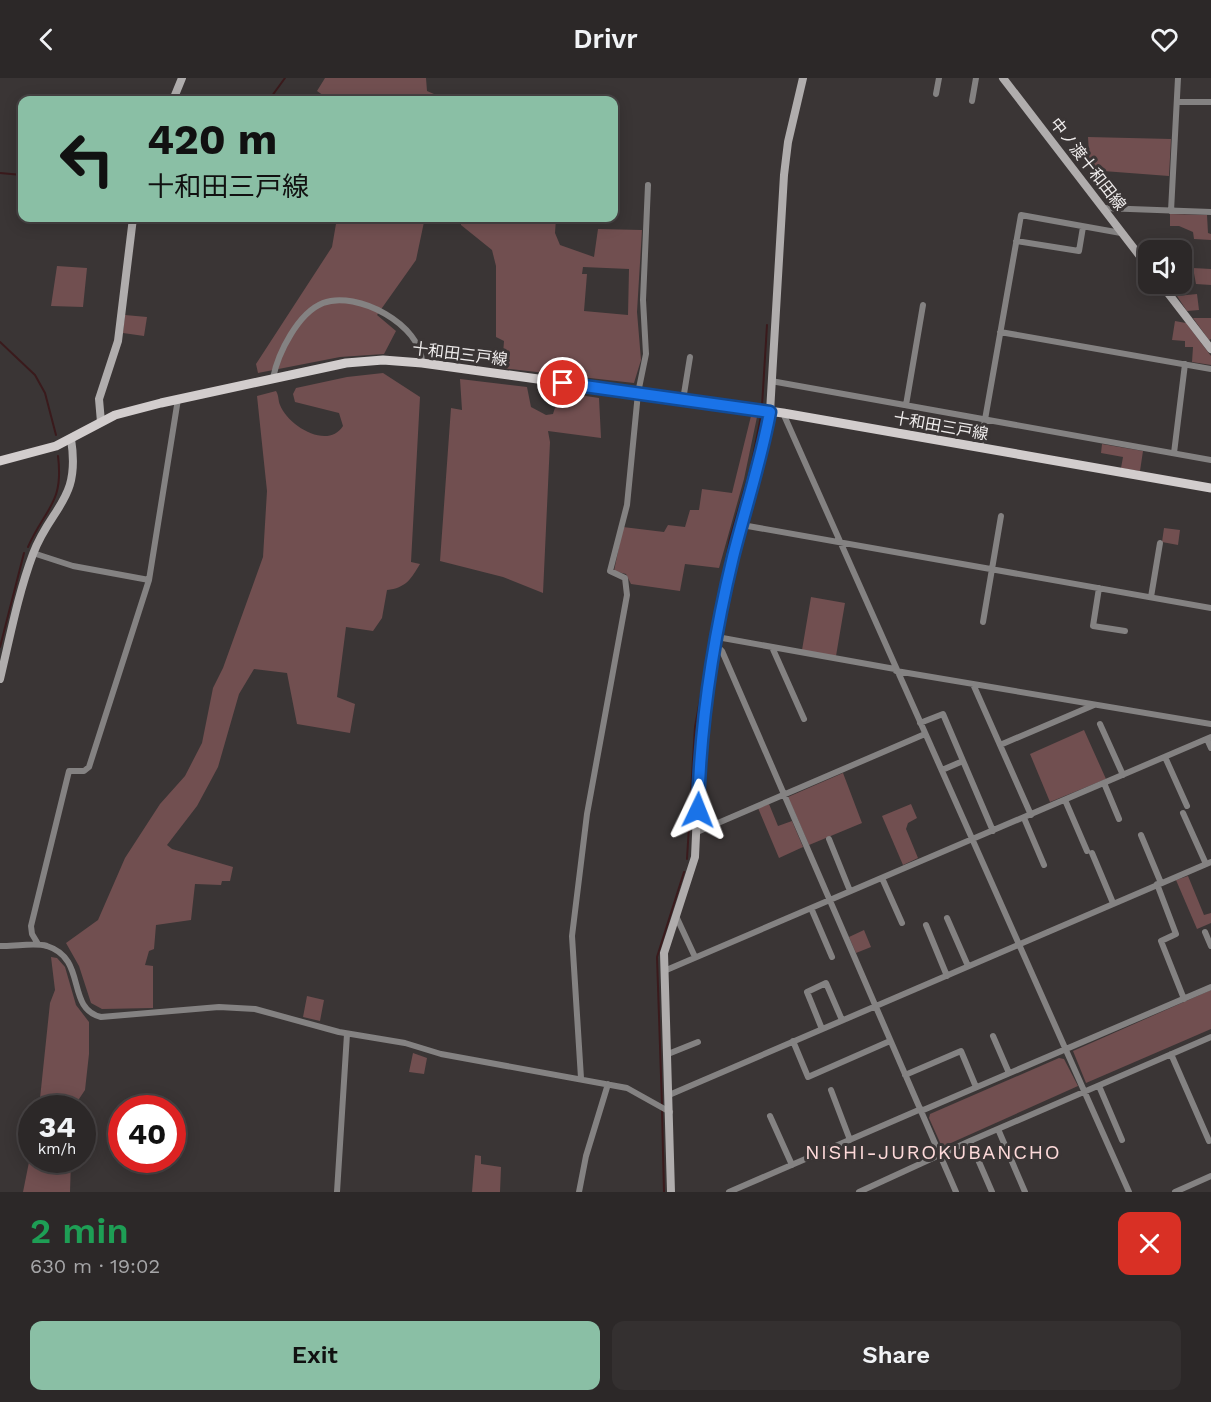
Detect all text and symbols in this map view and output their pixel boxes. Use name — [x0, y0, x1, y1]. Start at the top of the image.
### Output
icon: back — [30, 23, 63, 56]
text: Drivr — [573, 23, 638, 55]
icon: heart — [1148, 23, 1181, 56]
street label: 中ノ渡十和田線 — [1046, 114, 1130, 214]
text: 420 m — [147, 115, 277, 164]
icon: left — [48, 120, 126, 198]
text: 十和田三戸線 — [147, 171, 309, 203]
map controls — [1138, 240, 1192, 294]
button: sound — [1138, 240, 1192, 294]
street label: 十和田三戸線 — [411, 339, 509, 369]
pin — [537, 357, 588, 408]
icon: arrive — [546, 366, 579, 399]
street label: 十和田三戸線 — [892, 408, 990, 444]
position arrow — [666, 778, 730, 842]
speed limit sign: 40 — [108, 1095, 186, 1173]
text: 34 — [38, 1109, 76, 1144]
text: km/h — [38, 1140, 76, 1158]
district label: NISHI-JUROKUBANCHO — [805, 1140, 1061, 1164]
text: 2 min — [30, 1210, 129, 1252]
button: close — [1118, 1212, 1181, 1275]
text: 630 m · 19:02 — [30, 1254, 160, 1278]
button: Exit — [30, 1321, 600, 1390]
button: Share — [612, 1321, 1181, 1390]

